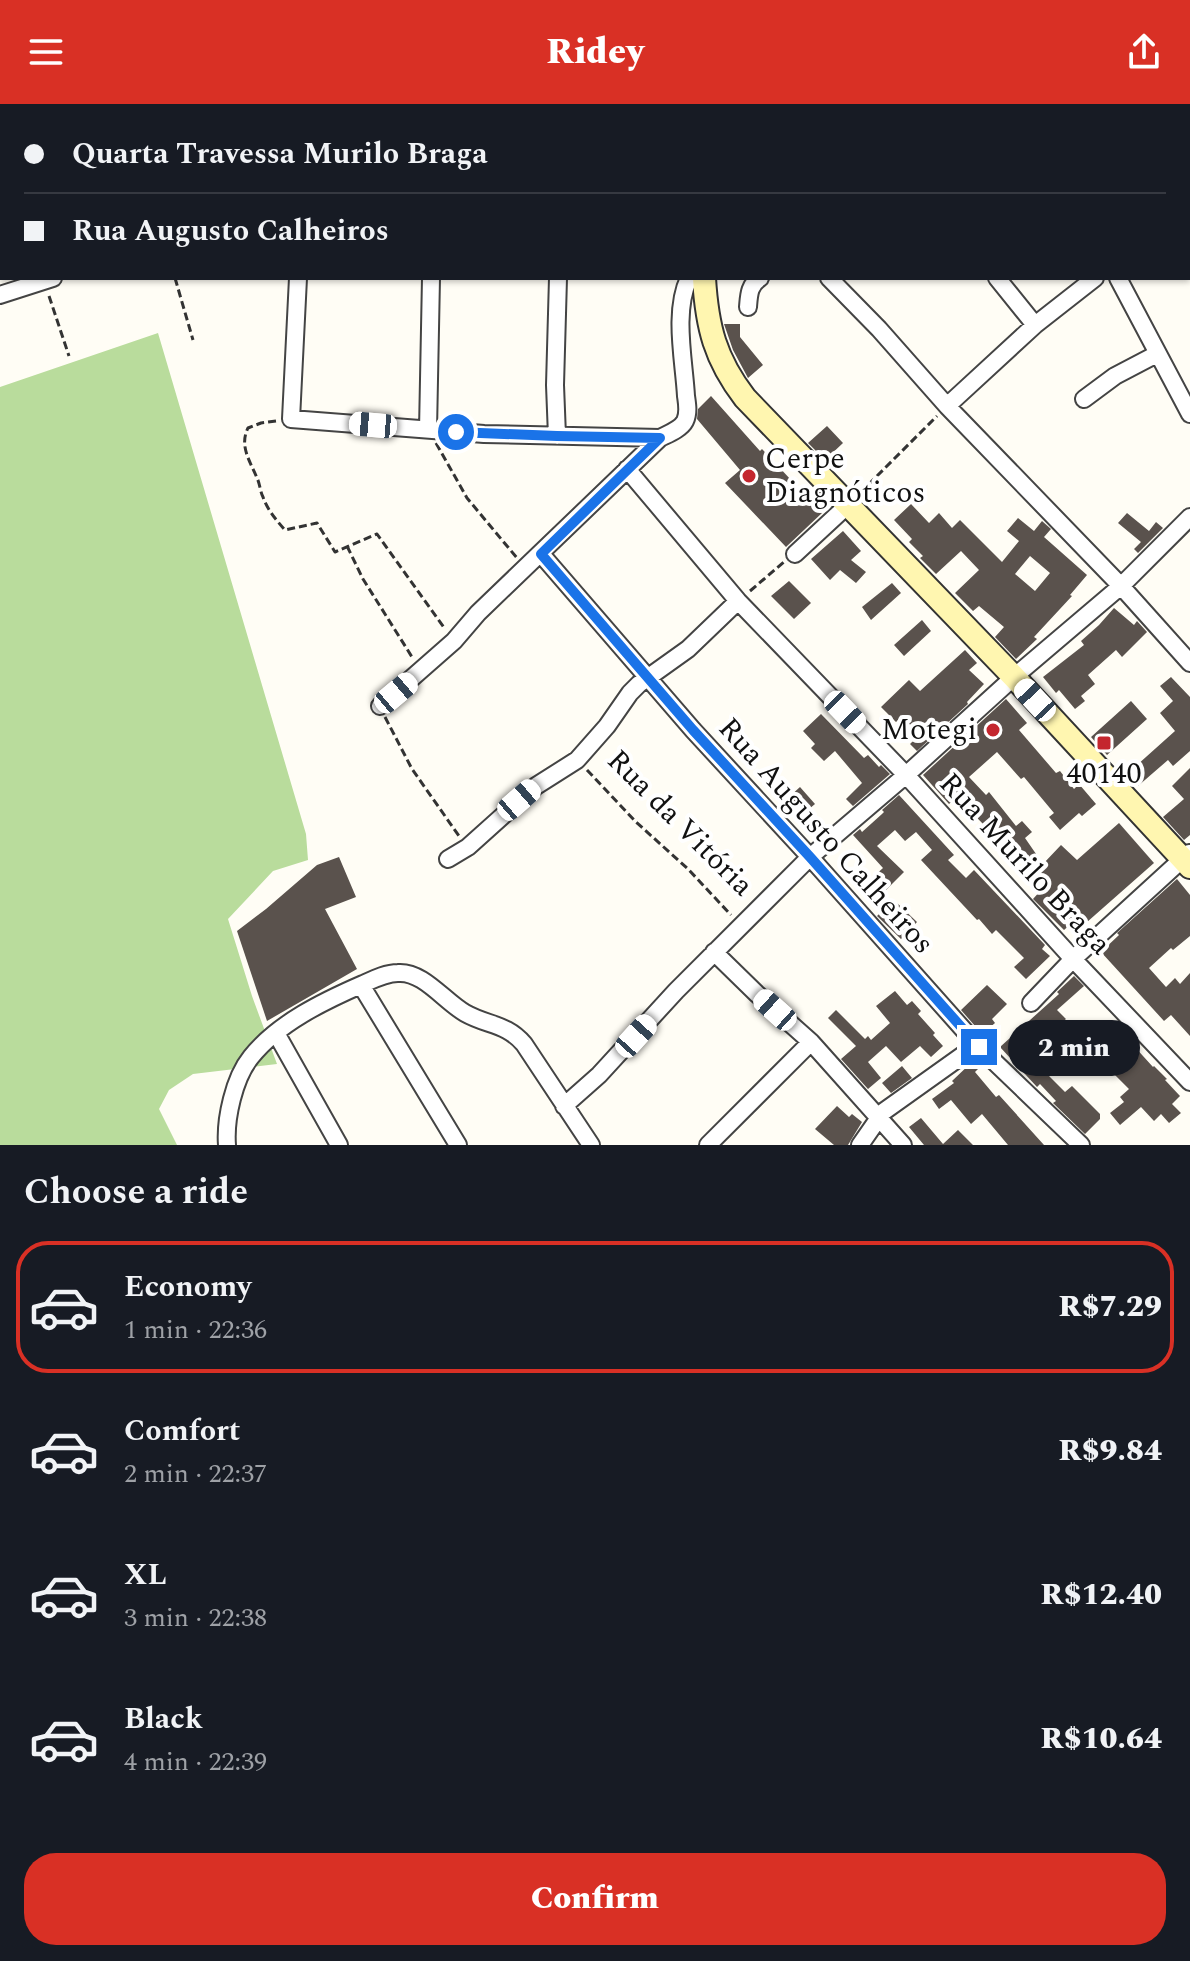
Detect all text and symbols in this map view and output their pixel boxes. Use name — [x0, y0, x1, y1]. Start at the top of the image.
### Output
text: Ridey — [546, 25, 644, 80]
icon: menu — [24, 30, 68, 74]
icon: share — [1122, 30, 1166, 74]
text: Quarta Travessa Murilo Braga — [72, 131, 488, 177]
text: Rua Augusto Calheiros — [72, 208, 389, 254]
car — [348, 411, 398, 439]
route start — [438, 414, 474, 450]
place label: Cerpe Diagnóticos — [765, 436, 925, 516]
marker: Cerpe Diagnóticos — [740, 467, 758, 485]
car — [370, 668, 422, 718]
car — [1010, 674, 1060, 726]
car — [820, 686, 870, 738]
street label: Rua Augusto Calheiros — [707, 707, 945, 965]
place label: Motegi — [881, 707, 977, 753]
marker: Motegi — [984, 721, 1002, 739]
marker: 40140 — [1095, 734, 1113, 752]
street label: Rua da Vitória — [596, 739, 764, 907]
place label: 40140 — [1067, 751, 1142, 797]
street label: Rua Murilo Braga — [928, 762, 1122, 966]
car — [493, 775, 545, 825]
car — [749, 985, 801, 1035]
car — [611, 1010, 661, 1062]
callout: 2 min — [1007, 1019, 1139, 1075]
text: 2 min — [1038, 1028, 1110, 1068]
route end — [961, 1029, 997, 1065]
text: Choose a ride — [24, 1165, 248, 1220]
text: Economy — [124, 1264, 251, 1310]
icon: car — [28, 1271, 100, 1343]
text: R$7.29 — [1059, 1284, 1162, 1330]
text: 1 min · 22:36 — [124, 1310, 267, 1350]
text: Comfort — [124, 1408, 240, 1454]
icon: car — [28, 1415, 100, 1487]
text: R$9.84 — [1059, 1428, 1162, 1474]
text: 2 min · 22:37 — [124, 1454, 267, 1494]
text: XL — [124, 1552, 167, 1598]
icon: car — [28, 1559, 100, 1631]
text: R$12.40 — [1041, 1572, 1162, 1618]
text: 3 min · 22:38 — [124, 1598, 267, 1638]
text: Black — [124, 1696, 203, 1742]
icon: car — [28, 1703, 100, 1775]
text: R$10.64 — [1041, 1716, 1162, 1762]
text: 4 min · 22:39 — [124, 1742, 267, 1782]
button: Confirm — [24, 1853, 1166, 1945]

